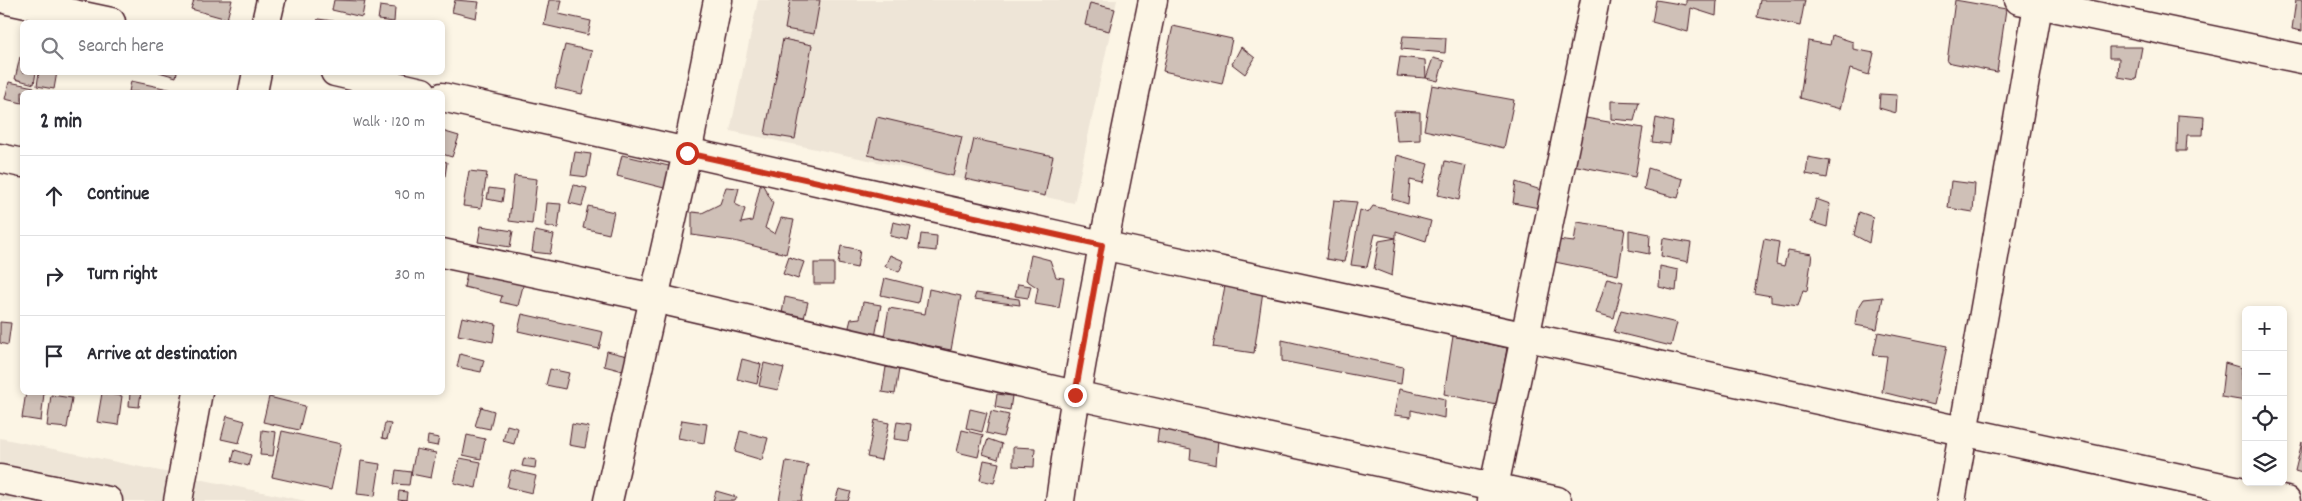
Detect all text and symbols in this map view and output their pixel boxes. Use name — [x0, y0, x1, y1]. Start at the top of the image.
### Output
search box — [20, 20, 445, 75]
icon: search — [38, 34, 66, 62]
text: Search here — [78, 34, 164, 61]
text: 2 min — [40, 108, 82, 138]
text: Walk · 120 m — [353, 111, 425, 134]
route start — [676, 142, 699, 165]
icon: ahead — [40, 182, 68, 210]
text: Continue — [87, 182, 149, 209]
text: 90 m — [394, 184, 425, 207]
icon: right — [40, 262, 68, 290]
text: Turn right — [87, 262, 158, 289]
text: 30 m — [395, 264, 425, 287]
map controls — [2242, 306, 2287, 486]
button: + — [2242, 306, 2287, 351]
icon: arrive — [40, 342, 68, 370]
text: Arrive at destination — [87, 342, 237, 369]
button: − — [2242, 351, 2287, 396]
route end — [1064, 384, 1087, 407]
button: locate — [2242, 396, 2287, 441]
button: layers — [2242, 441, 2287, 486]

